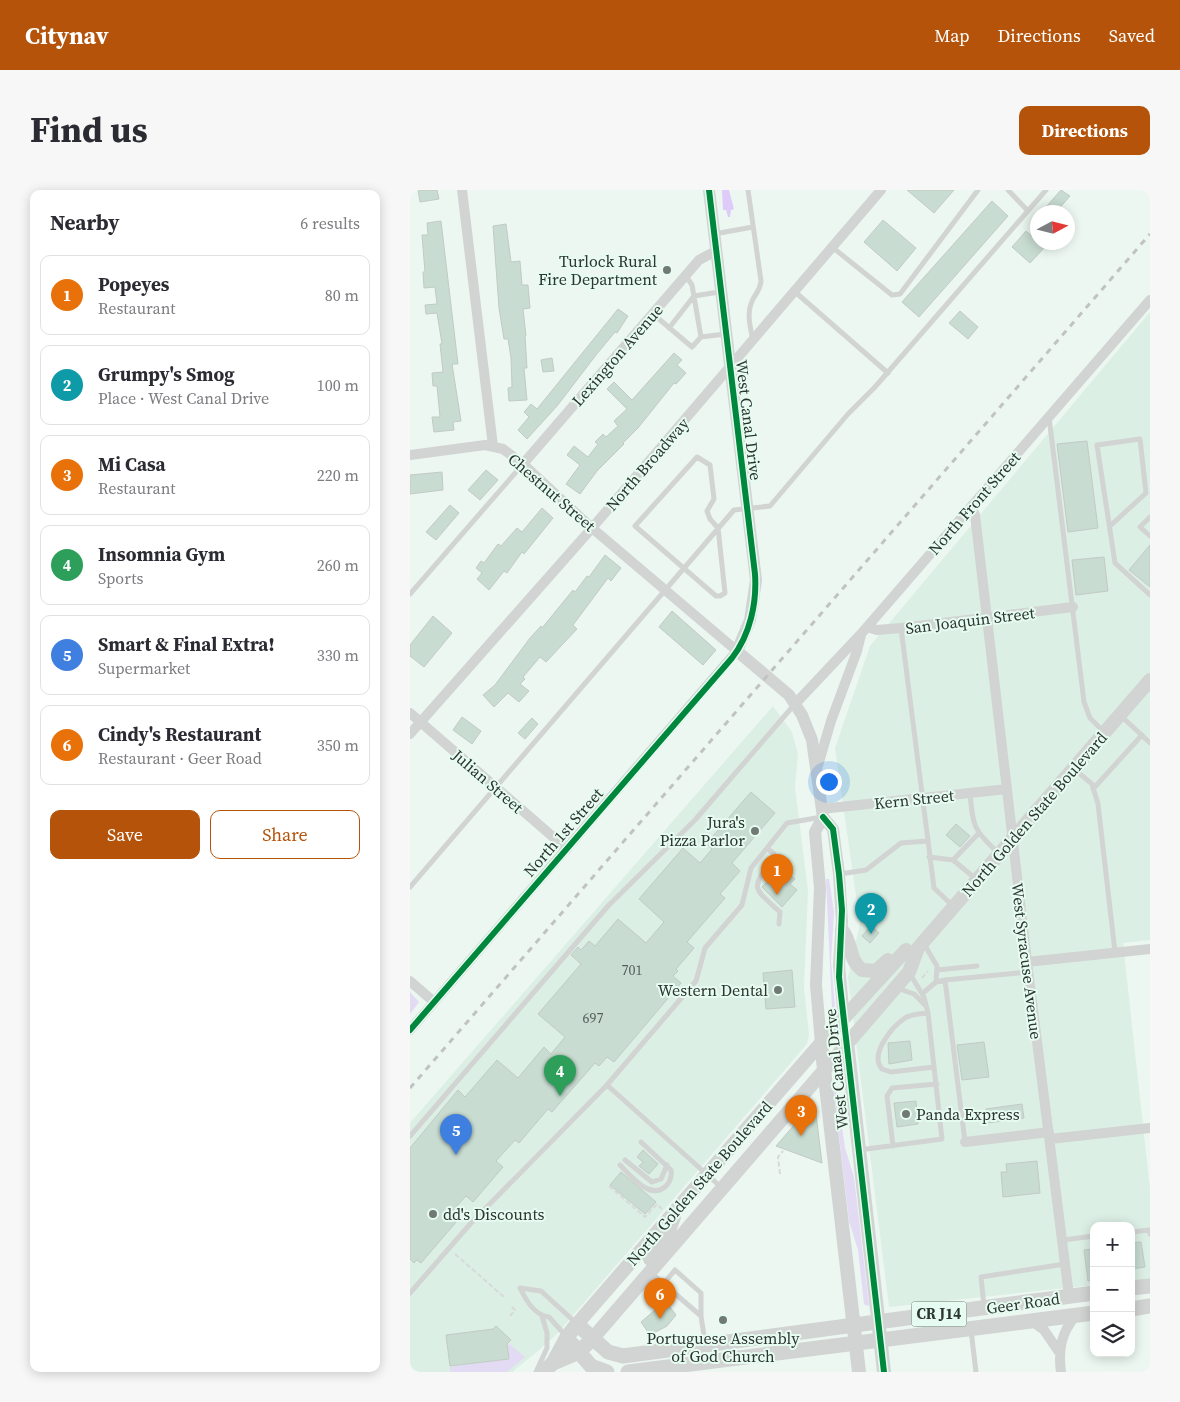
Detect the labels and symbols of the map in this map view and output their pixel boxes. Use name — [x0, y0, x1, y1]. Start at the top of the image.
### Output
north arrow — [1030, 205, 1075, 250]
place label: Turlock Rural Fire Department — [538, 250, 658, 290]
marker: Turlock Rural Fire Department — [661, 264, 673, 276]
street label: Lexington Avenue — [566, 299, 668, 411]
street label: West Canal Drive — [731, 358, 767, 482]
street label: North Broadway — [600, 412, 694, 515]
street label: North Front Street — [923, 446, 1026, 559]
street label: Chestnut Street — [504, 448, 601, 537]
street label: San Joaquin Street — [904, 601, 1037, 639]
street label: North Golden State Boulevard — [956, 727, 1112, 901]
street label: Julian Street — [447, 743, 529, 818]
your location — [816, 769, 842, 795]
street label: North 1st Street — [518, 782, 608, 881]
street label: Kern Street — [873, 784, 956, 814]
place label: Jura's Pizza Parlor — [660, 811, 745, 851]
marker: Jura's Pizza Parlor — [749, 825, 761, 837]
pin: 1 — [761, 854, 793, 895]
street label: West Syracuse Avenue — [1006, 881, 1048, 1041]
pin: 2 — [855, 893, 887, 934]
house number: 701 — [622, 960, 643, 980]
place label: Western Dental — [658, 979, 768, 1001]
marker: Western Dental — [772, 984, 784, 996]
street label: West Canal Drive — [819, 1007, 853, 1131]
house number: 697 — [583, 1008, 604, 1028]
pin: 4 — [544, 1055, 576, 1096]
pin: 3 — [785, 1095, 817, 1136]
street label: North Golden State Boulevard — [621, 1096, 777, 1270]
place label: Panda Express — [916, 1103, 1020, 1125]
marker: Panda Express — [900, 1108, 912, 1120]
pin: 5 — [440, 1114, 472, 1155]
place label: dd's Discounts — [443, 1203, 545, 1225]
marker: dd's Discounts — [427, 1208, 439, 1220]
pin: 6 — [644, 1278, 676, 1319]
street label: Geer Road — [985, 1287, 1061, 1319]
road number: CR J14 — [912, 1302, 966, 1326]
marker: Portuguese Assembly of God Church — [717, 1314, 729, 1326]
place label: Portuguese Assembly of God Church — [647, 1327, 800, 1367]

